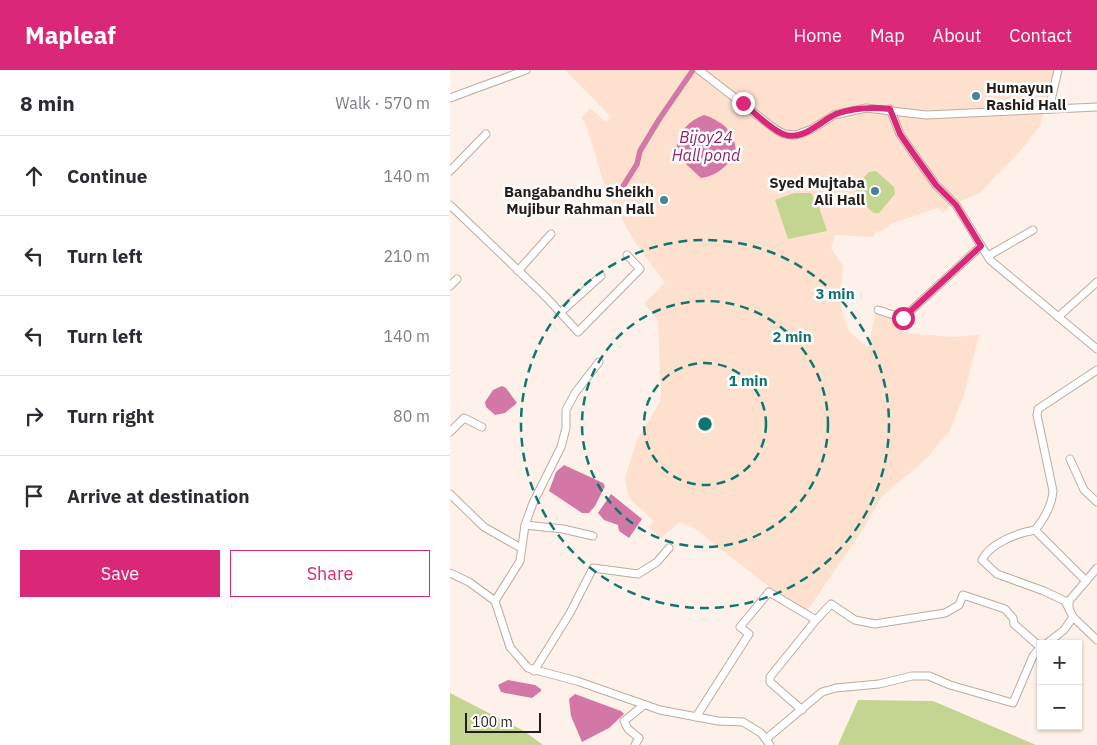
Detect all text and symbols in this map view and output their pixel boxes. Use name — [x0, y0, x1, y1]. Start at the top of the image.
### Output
text: Mapleaf — [25, 19, 116, 51]
text: Home — [794, 24, 842, 47]
text: Map — [870, 24, 905, 47]
text: About — [933, 24, 981, 47]
text: Contact — [1009, 24, 1072, 47]
place label: Humayun Rashid Hall — [986, 78, 1067, 114]
text: 8 min — [20, 89, 75, 117]
marker: Humayun Rashid Hall — [970, 90, 982, 102]
route end — [732, 92, 755, 115]
text: Walk · 570 m — [335, 93, 430, 113]
water label: Bijoy24 Hall pond — [672, 127, 741, 165]
icon: ahead — [20, 162, 48, 190]
text: Continue — [67, 164, 147, 188]
text: 140 m — [383, 166, 430, 186]
place label: Syed Mujtaba Ali Hall — [769, 173, 865, 209]
place label: Bangabandhu Sheikh Mujibur Rahman Hall — [504, 182, 654, 218]
marker: Syed Mujtaba Ali Hall — [869, 185, 881, 197]
marker: Bangabandhu Sheikh Mujibur Rahman Hall — [658, 194, 670, 206]
icon: left — [20, 242, 48, 270]
text: Turn left — [67, 244, 143, 268]
text: 210 m — [383, 246, 430, 266]
text: 3 min — [815, 284, 855, 303]
route start — [892, 307, 915, 330]
icon: left — [20, 322, 48, 350]
text: Turn left — [67, 324, 143, 348]
text: 140 m — [383, 326, 430, 346]
text: 2 min — [772, 327, 812, 346]
text: 1 min — [728, 371, 768, 390]
icon: right — [20, 402, 48, 430]
text: Turn right — [67, 404, 154, 428]
text: 80 m — [393, 406, 430, 426]
centre of rings — [696, 415, 714, 433]
icon: arrive — [20, 482, 48, 510]
text: Arrive at destination — [67, 484, 250, 508]
button: Save — [20, 550, 220, 597]
button: Share — [230, 550, 430, 597]
map controls — [1037, 640, 1082, 730]
button: + — [1037, 640, 1082, 685]
button: − — [1037, 685, 1082, 730]
scale bar — [465, 710, 541, 733]
text: 100 m — [472, 713, 513, 731]

